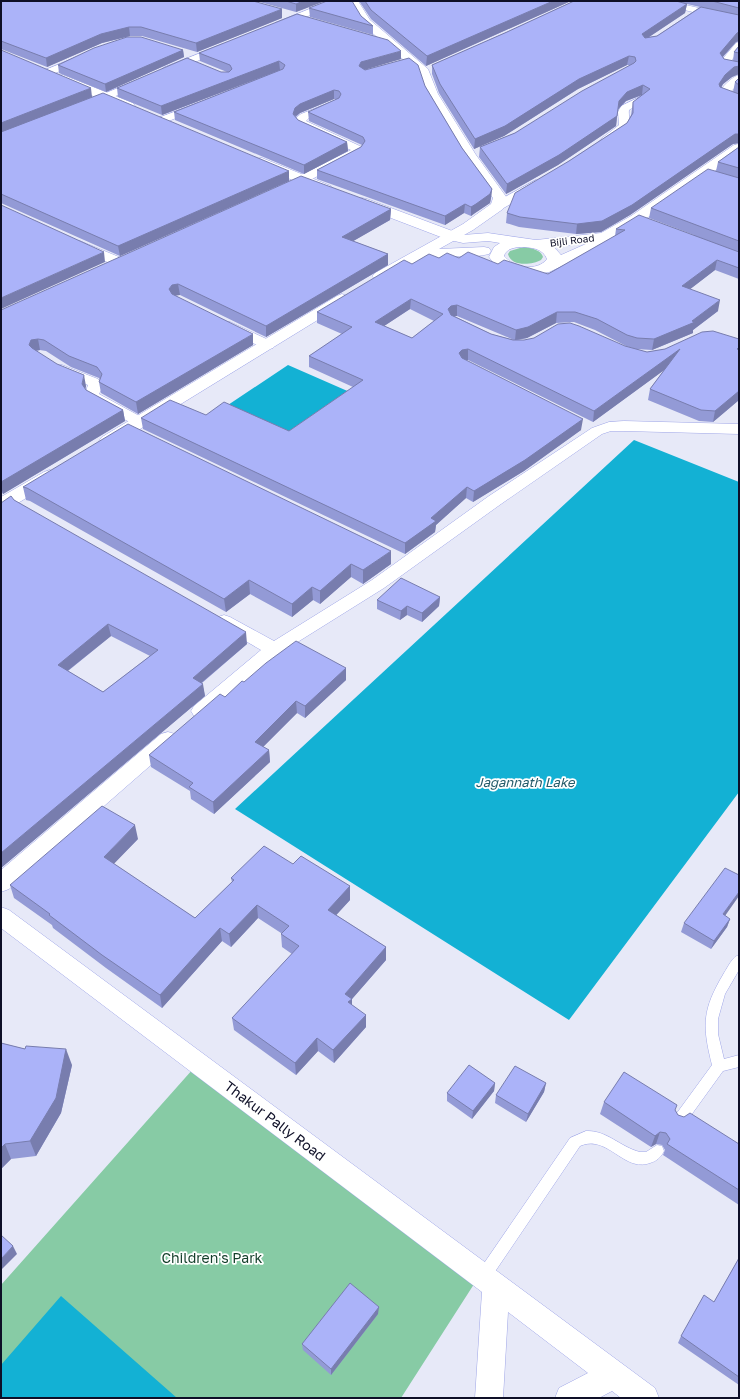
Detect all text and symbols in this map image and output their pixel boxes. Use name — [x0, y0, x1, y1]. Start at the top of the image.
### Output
street label: Bijli Road — [549, 231, 595, 249]
water label: Jagannath Lake — [475, 774, 576, 790]
street label: Thakur Pally Road — [222, 1077, 329, 1164]
park label: Children's Park — [161, 1249, 263, 1266]

